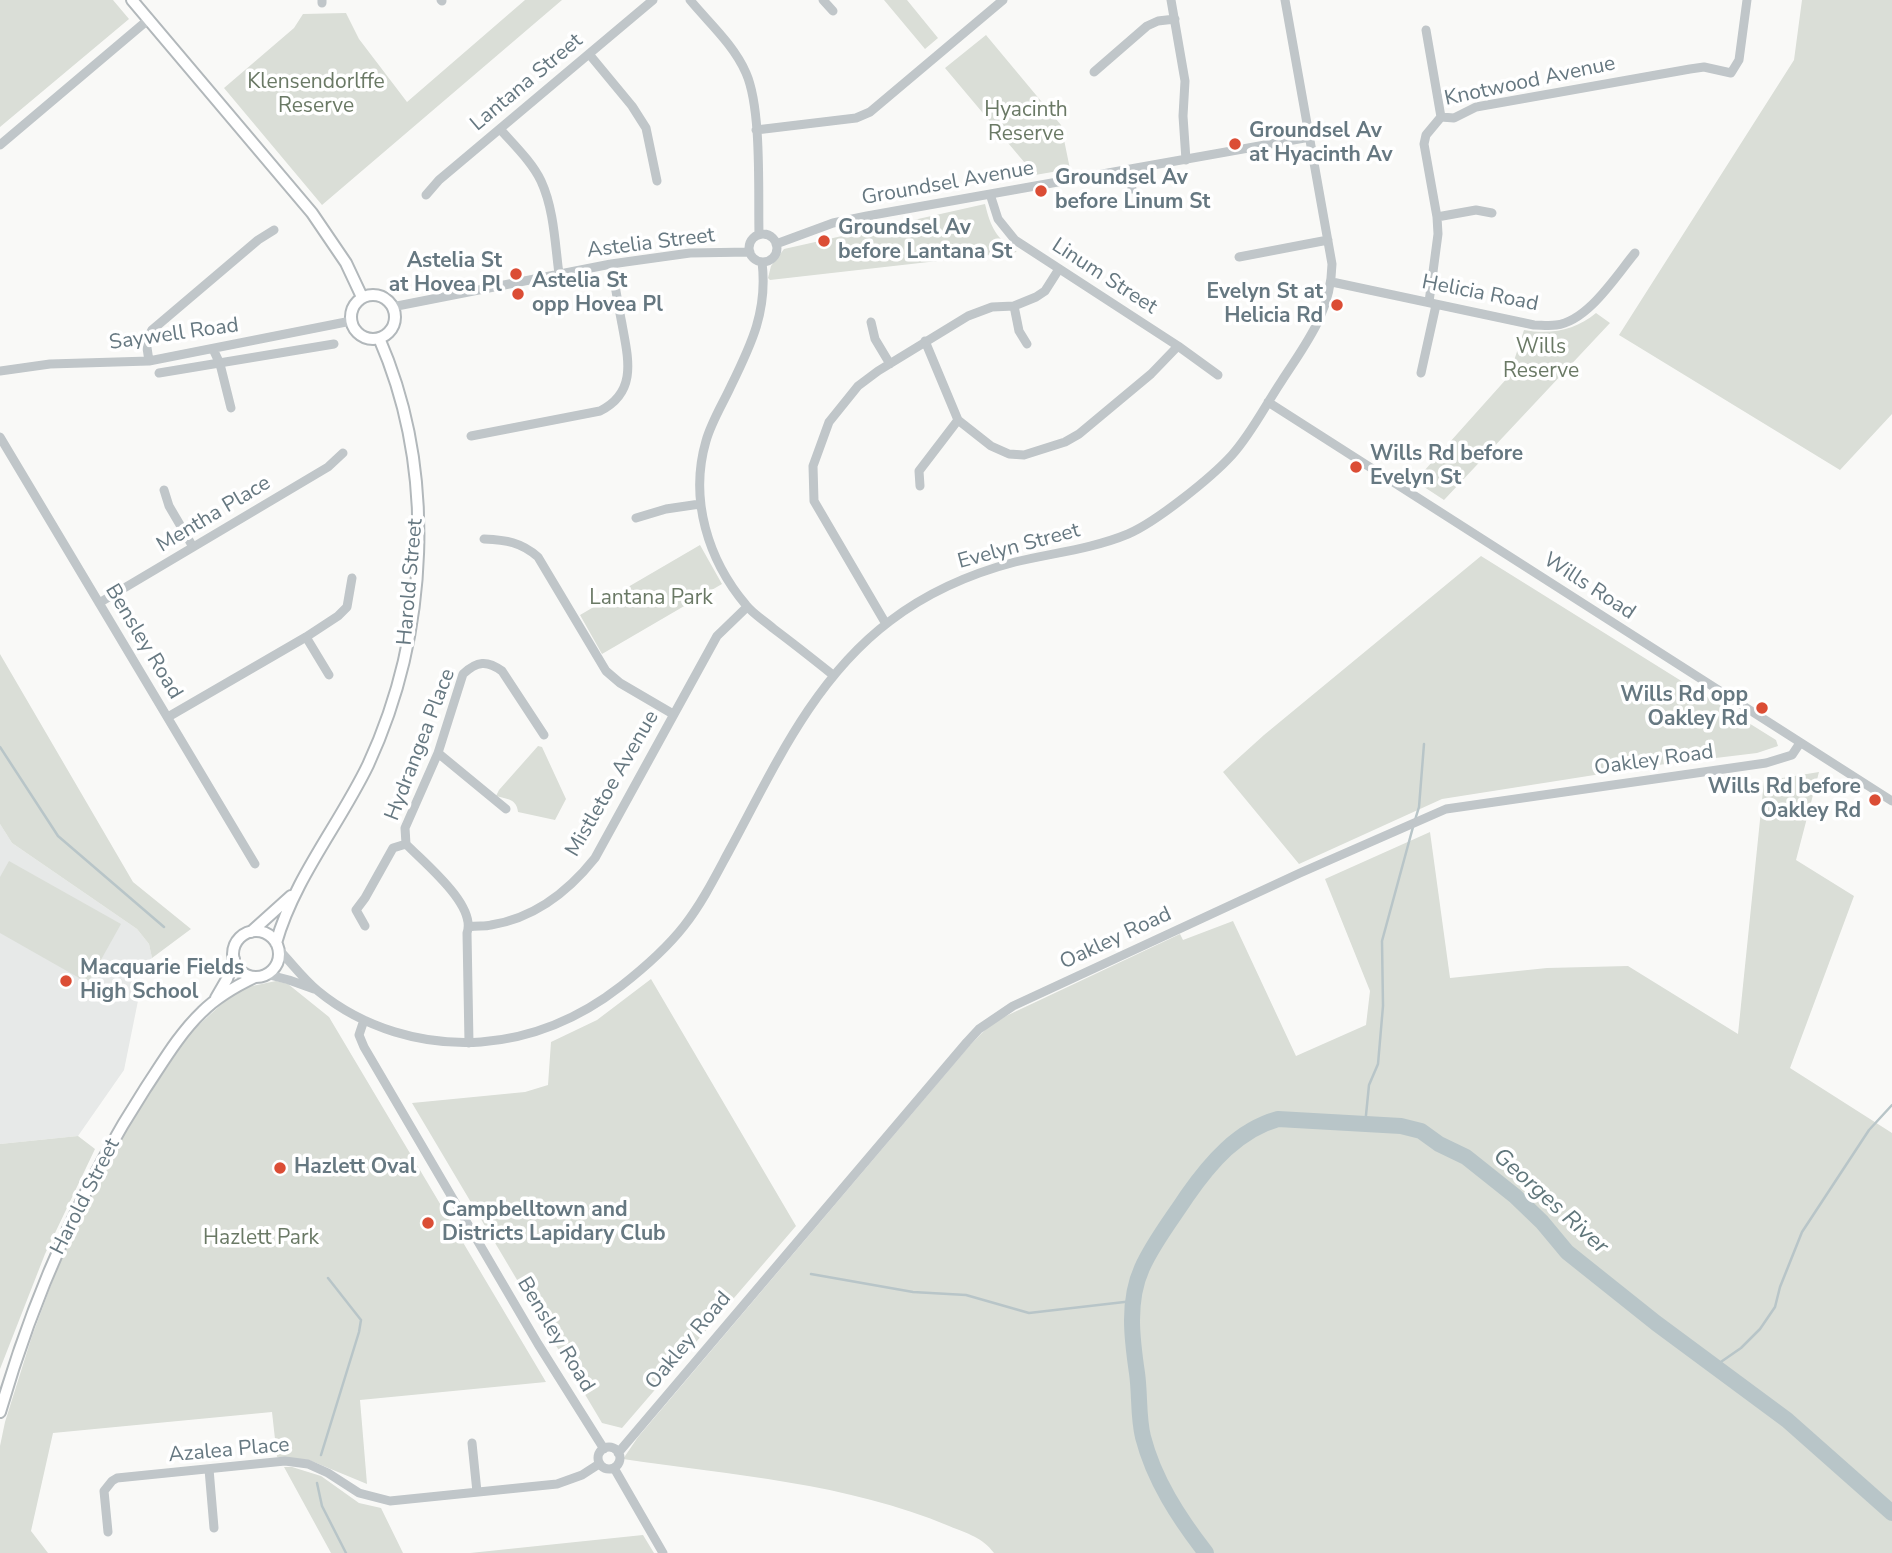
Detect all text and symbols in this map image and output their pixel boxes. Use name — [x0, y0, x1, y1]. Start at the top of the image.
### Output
street label: Lantana Street — [466, 29, 588, 137]
street label: Knotwood Avenue — [1442, 52, 1618, 112]
park label: Klensendorlffe Reserve — [247, 70, 385, 120]
park label: Hyacinth Reserve — [984, 98, 1068, 148]
place label: Groundsel Av at Hyacinth Av — [1249, 119, 1392, 169]
marker: Groundsel Av at Hyacinth Av — [1227, 136, 1243, 152]
street label: Groundsel Avenue — [860, 156, 1036, 212]
place label: Groundsel Av before Linum St — [1055, 166, 1210, 216]
marker: Groundsel Av before Linum St — [1033, 183, 1049, 199]
place label: Groundsel Av before Lantana St — [838, 216, 1012, 266]
street label: Astelia Street — [586, 224, 716, 264]
marker: Groundsel Av before Lantana St — [816, 233, 832, 249]
street label: Linum Street — [1047, 234, 1161, 320]
place label: Astelia St at Hovea Pl — [389, 249, 502, 299]
marker: Astelia St at Hovea Pl — [508, 266, 524, 282]
place label: Astelia St opp Hovea Pl — [532, 269, 663, 319]
street label: Helicia Road — [1420, 270, 1540, 318]
place label: Evelyn St at Helicia Rd — [1207, 280, 1323, 330]
marker: Astelia St opp Hovea Pl — [510, 286, 526, 302]
marker: Evelyn St at Helicia Rd — [1329, 297, 1345, 313]
street label: Saywell Road — [108, 313, 240, 357]
park label: Wills Reserve — [1503, 335, 1579, 385]
place label: Wills Rd before Evelyn St — [1370, 442, 1523, 492]
marker: Wills Rd before Evelyn St — [1348, 459, 1364, 475]
street label: Mentha Place — [153, 471, 275, 559]
street label: Harold Street — [393, 518, 429, 646]
street label: Evelyn Street — [955, 519, 1083, 575]
street label: Wills Road — [1538, 548, 1640, 626]
street label: Bensley Road — [99, 580, 187, 704]
park label: Lantana Park — [589, 586, 713, 612]
street label: Hydrangea Place — [380, 665, 462, 825]
place label: Wills Rd opp Oakley Rd — [1620, 683, 1748, 733]
marker: Wills Rd opp Oakley Rd — [1754, 700, 1770, 716]
street label: Mistletoe Avenue — [561, 707, 665, 861]
street label: Oakley Road — [1593, 740, 1715, 782]
place label: Wills Rd before Oakley Rd — [1708, 775, 1861, 825]
marker: Wills Rd before Oakley Rd — [1867, 792, 1883, 808]
street label: Oakley Road — [1056, 902, 1176, 976]
place label: Macquarie Fields High School — [80, 956, 244, 1006]
marker: Macquarie Fields High School — [58, 973, 74, 989]
street label: Harold Street — [46, 1135, 126, 1259]
water label: Georges River — [1487, 1143, 1613, 1261]
place label: Hazlett Oval — [294, 1155, 416, 1181]
marker: Hazlett Oval — [272, 1160, 288, 1176]
place label: Campbelltown and Districts Lapidary Club — [442, 1198, 666, 1248]
marker: Campbelltown and Districts Lapidary Club — [420, 1215, 436, 1231]
park label: Hazlett Park — [203, 1226, 319, 1252]
street label: Bensley Road — [511, 1273, 599, 1397]
street label: Oakley Road — [641, 1287, 737, 1395]
street label: Azalea Place — [168, 1433, 290, 1469]

